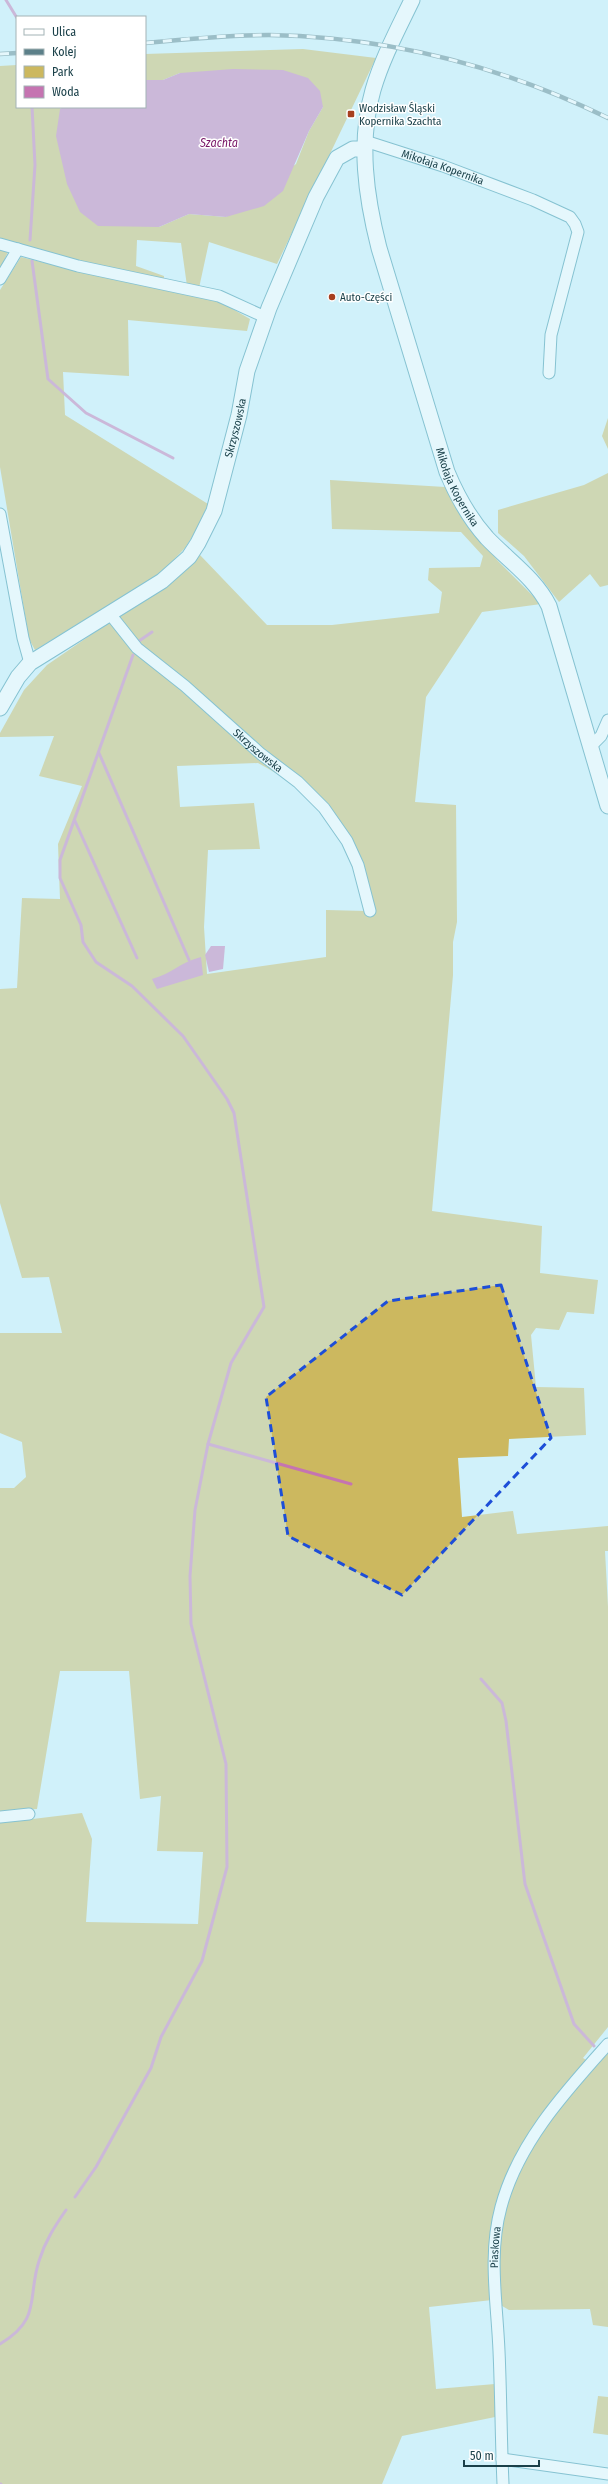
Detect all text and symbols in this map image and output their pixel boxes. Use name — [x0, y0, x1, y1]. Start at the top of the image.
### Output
legend — [16, 16, 146, 108]
text: Ulica — [52, 25, 76, 39]
text: Kolej — [52, 45, 77, 59]
text: Park — [52, 65, 74, 79]
text: Woda — [52, 85, 80, 99]
place label: Wodzisław Śląski Kopernika Szachta — [359, 101, 441, 128]
marker: Wodzisław Śląski Kopernika Szachta — [346, 109, 356, 119]
water label: Szachta — [199, 136, 238, 150]
street label: Mikołaja Kopernika — [400, 147, 485, 188]
place label: Auto-Części — [340, 291, 392, 304]
marker: Auto-Części — [327, 292, 337, 302]
street label: Skrzyszowska — [222, 397, 249, 459]
street label: Mikołaja Kopernika — [433, 446, 481, 529]
street label: Skrzyszowska — [230, 726, 285, 775]
street label: Piaskowa — [488, 2226, 504, 2268]
scale bar — [464, 2442, 539, 2468]
text: 50 m — [470, 2449, 494, 2463]

